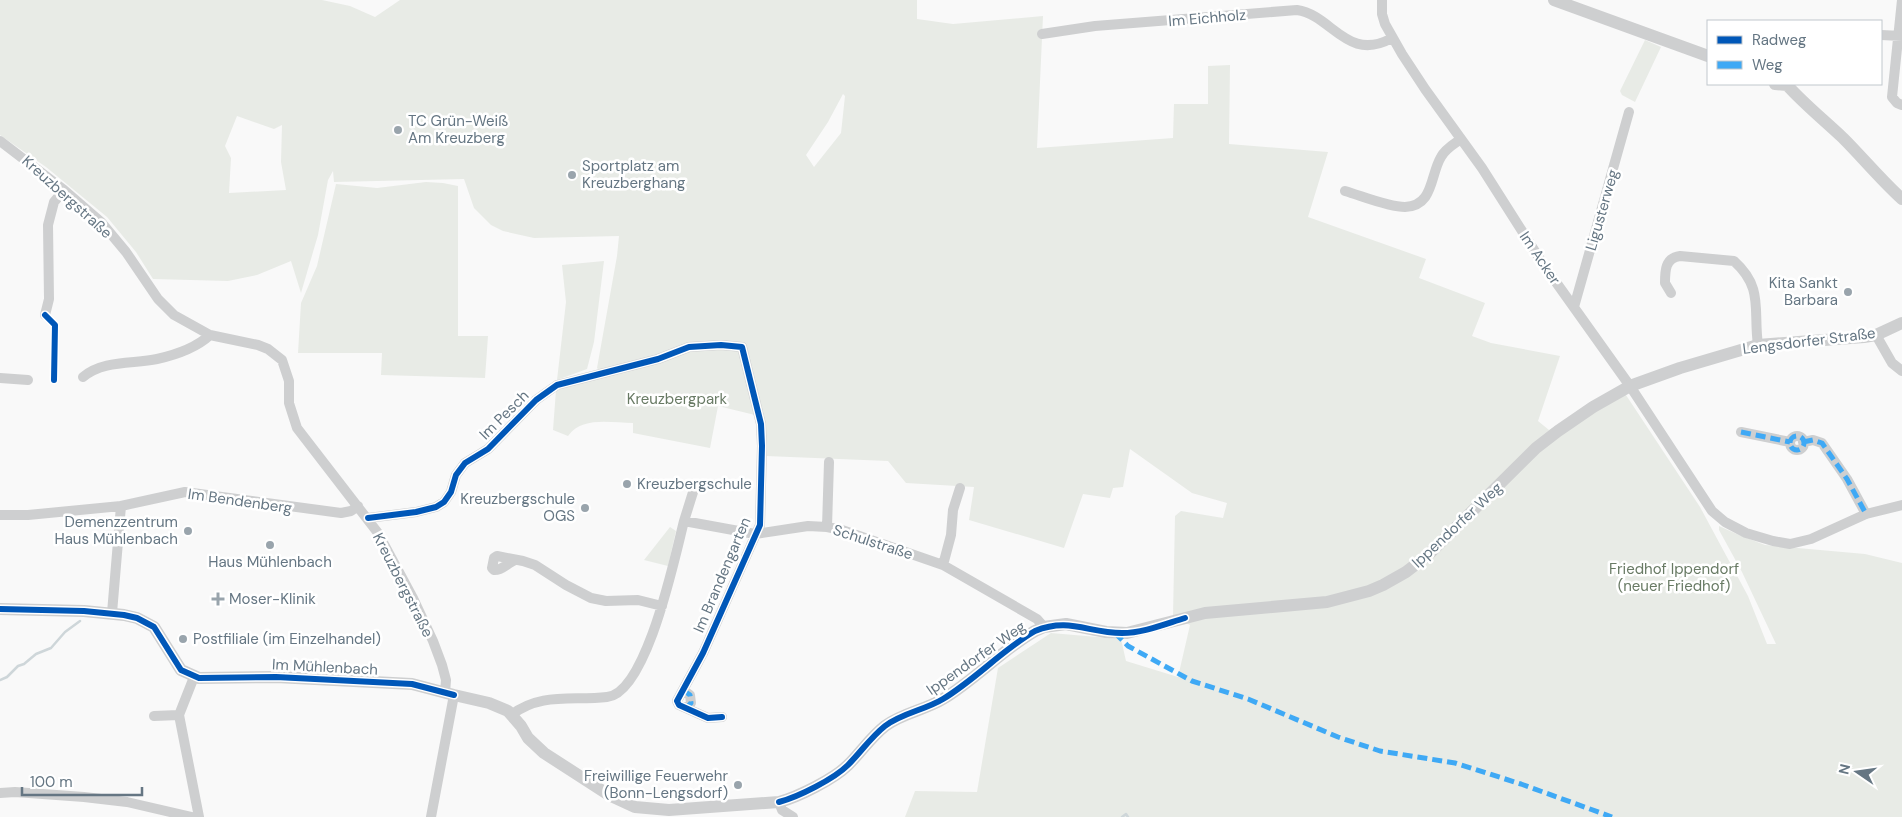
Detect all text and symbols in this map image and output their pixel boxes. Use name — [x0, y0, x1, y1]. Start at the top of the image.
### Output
street label: Im Eichholz — [1167, 5, 1247, 31]
legend — [1707, 20, 1882, 85]
text: Radweg — [1752, 30, 1806, 50]
text: Weg — [1752, 55, 1783, 75]
place label: TC Grün-Weiß Am Kreuzberg — [408, 111, 508, 148]
marker: TC Grün-Weiß Am Kreuzberg — [392, 124, 404, 136]
street label: Kreuzbergstraße — [18, 151, 116, 243]
place label: Sportplatz am Kreuzberghang — [582, 156, 685, 193]
street label: Ligusterweg — [1581, 167, 1623, 253]
marker: Sportplatz am Kreuzberghang — [566, 169, 578, 181]
street label: Im Acker — [1515, 227, 1565, 289]
place label: Kita Sankt Barbara — [1769, 273, 1838, 310]
marker: Kita Sankt Barbara — [1842, 286, 1854, 298]
street label: Lengsdorfer Straße — [1741, 323, 1877, 359]
street label: Im Pesch — [475, 386, 533, 444]
park label: Kreuzbergpark — [627, 389, 728, 409]
place label: Kreuzbergschule — [637, 474, 752, 494]
marker: Kreuzbergschule — [621, 478, 633, 490]
street label: Ippendorfer Weg — [1407, 478, 1507, 572]
street label: Im Bendenberg — [187, 484, 293, 518]
place label: Kreuzbergschule OGS — [460, 489, 575, 526]
marker: Kreuzbergschule OGS — [579, 502, 591, 514]
place label: Demenzzentrum Haus Mühlenbach — [54, 512, 178, 549]
street label: Im Brandengarten — [689, 514, 755, 636]
street label: Schulstraße — [831, 520, 915, 564]
marker: Demenzzentrum Haus Mühlenbach — [182, 525, 194, 537]
street label: Kreuzbergstraße — [368, 529, 438, 641]
marker: Haus Mühlenbach — [264, 539, 276, 551]
place label: Haus Mühlenbach — [208, 552, 332, 572]
park label: Friedhof Ippendorf (neuer Friedhof) — [1609, 559, 1739, 596]
place label: Moser-Klinik — [229, 589, 316, 609]
marker: Moser-Klinik — [211, 592, 225, 606]
street label: Ippendorfer Weg — [922, 616, 1030, 700]
place label: Postfiliale (im Einzelhandel) — [193, 629, 381, 649]
marker: Postfiliale (im Einzelhandel) — [177, 633, 189, 645]
street label: Im Mühlenbach — [272, 654, 378, 680]
north arrow — [1832, 747, 1882, 797]
text: N — [1834, 762, 1854, 776]
scale bar — [22, 764, 142, 796]
place label: Freiwillige Feuerwehr (Bonn-Lengsdorf) — [584, 766, 728, 803]
text: 100 m — [30, 772, 73, 792]
marker: Freiwillige Feuerwehr (Bonn-Lengsdorf) — [732, 779, 744, 791]

